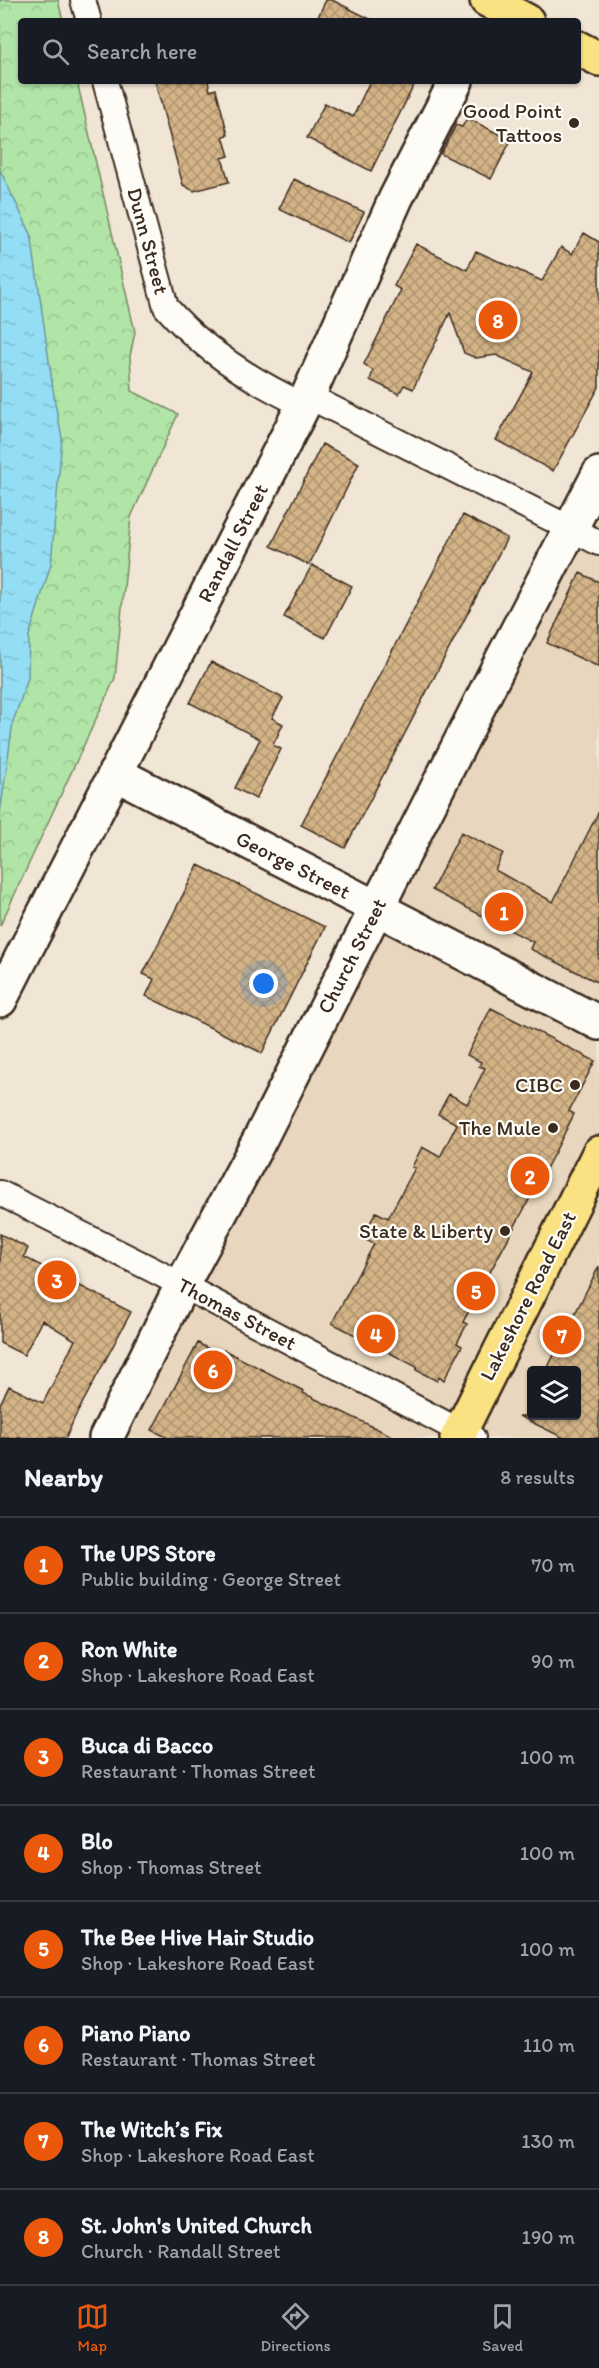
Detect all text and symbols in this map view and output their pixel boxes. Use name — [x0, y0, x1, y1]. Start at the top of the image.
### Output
search box — [18, 18, 581, 84]
icon: search — [39, 35, 72, 68]
text: Search here — [87, 38, 197, 65]
place label: Good Point Tattoos — [463, 98, 562, 147]
marker: Good Point Tattoos — [567, 116, 581, 130]
street label: Dunn Street — [122, 185, 175, 297]
pin: 8 — [478, 298, 518, 342]
street label: Randall Street — [192, 479, 273, 606]
street label: George Street — [232, 825, 355, 904]
pin: 1 — [484, 890, 524, 934]
street label: Church Street — [312, 894, 391, 1018]
your location — [249, 969, 278, 998]
place label: CIBC — [515, 1072, 563, 1097]
marker: CIBC — [568, 1078, 582, 1092]
place label: The Mule — [459, 1115, 541, 1140]
marker: The Mule — [546, 1121, 560, 1135]
pin: 2 — [510, 1154, 550, 1198]
street label: Lakeshore Road East — [474, 1207, 581, 1385]
place label: State & Liberty — [359, 1218, 493, 1243]
marker: State & Liberty — [498, 1224, 512, 1238]
pin: 3 — [38, 1258, 76, 1302]
pin: 5 — [456, 1268, 496, 1314]
street label: Thomas Street — [174, 1272, 301, 1355]
pin: 4 — [356, 1312, 395, 1356]
pin: 7 — [542, 1312, 582, 1358]
pin: 6 — [194, 1348, 232, 1392]
map controls — [527, 1366, 581, 1420]
button: layers — [527, 1366, 581, 1420]
text: Nearby — [24, 1461, 103, 1493]
text: 8 results — [500, 1465, 575, 1489]
text: The UPS Store — [81, 1540, 216, 1567]
text: 1 — [39, 1553, 48, 1577]
text: 70 m — [531, 1553, 575, 1577]
text: Public building · George Street — [81, 1567, 341, 1591]
text: Ron White — [81, 1636, 177, 1663]
text: 2 — [38, 1649, 49, 1673]
text: 90 m — [531, 1649, 575, 1673]
text: Shop · Lakeshore Road East — [81, 1663, 315, 1687]
text: Buca di Bacco — [81, 1732, 213, 1759]
text: 3 — [38, 1745, 49, 1769]
text: 100 m — [520, 1745, 575, 1769]
text: Restaurant · Thomas Street — [81, 1759, 315, 1783]
text: Blo — [81, 1828, 113, 1855]
text: 4 — [37, 1841, 50, 1865]
text: 100 m — [520, 1841, 575, 1865]
text: Shop · Thomas Street — [81, 1855, 262, 1879]
text: The Bee Hive Hair Studio — [81, 1924, 314, 1951]
text: 5 — [38, 1937, 49, 1961]
text: 100 m — [520, 1937, 575, 1961]
text: Shop · Lakeshore Road East — [81, 1951, 315, 1975]
text: Piano Piano — [81, 2020, 191, 2047]
text: 6 — [38, 2033, 49, 2057]
text: 110 m — [523, 2033, 575, 2057]
text: Restaurant · Thomas Street — [81, 2047, 315, 2071]
text: The Witch’s Fix — [81, 2116, 222, 2143]
text: 7 — [39, 2129, 48, 2153]
text: 130 m — [521, 2129, 575, 2153]
text: Shop · Lakeshore Road East — [81, 2143, 315, 2167]
text: St. John's United Church — [81, 2212, 312, 2239]
text: 8 — [38, 2225, 49, 2249]
text: 190 m — [522, 2225, 575, 2249]
text: Church · Randall Street — [81, 2239, 281, 2263]
tab: Map — [76, 2300, 109, 2355]
tab: Directions — [260, 2300, 331, 2355]
tab: Saved — [482, 2300, 523, 2355]

